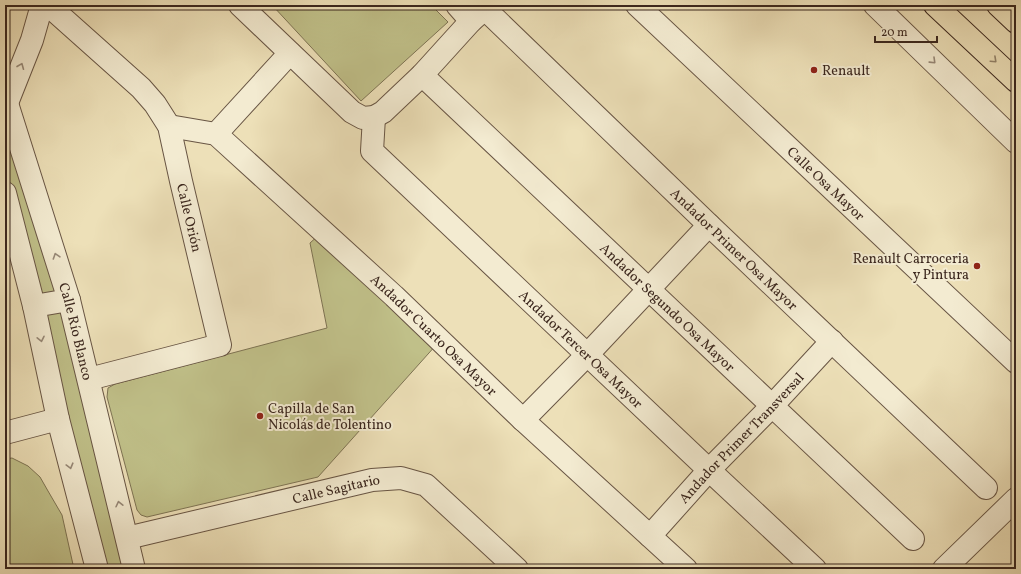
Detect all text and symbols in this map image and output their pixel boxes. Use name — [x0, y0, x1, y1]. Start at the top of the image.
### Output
scale bar — [875, 18, 937, 44]
text: 20 m — [881, 25, 908, 41]
one-way arrow — [989, 55, 997, 63]
one-way arrow — [928, 56, 936, 64]
place label: Renault — [822, 62, 870, 81]
one-way arrow — [17, 63, 25, 70]
marker: Renault — [809, 65, 819, 75]
street label: Calle Osa Mayor — [782, 143, 868, 226]
street label: Calle Orión — [171, 182, 206, 254]
street label: Andador Primer Osa Mayor — [665, 185, 801, 315]
street label: Andador Segundo Osa Mayor — [595, 240, 738, 377]
place label: Renault Carroceria y Pintura — [853, 250, 969, 285]
one-way arrow — [52, 252, 61, 259]
marker: Renault Carroceria y Pintura — [972, 261, 982, 271]
street label: Andador Cuarto Osa Mayor — [365, 271, 500, 401]
street label: Calle Río Blanco — [53, 281, 96, 382]
street label: Andador Tercer Osa Mayor — [514, 287, 646, 414]
one-way arrow — [36, 336, 44, 342]
street label: Andador Primer Transversal — [675, 369, 809, 508]
place label: Capilla de San Nicolás de Tolentino — [268, 400, 392, 435]
marker: Capilla de San Nicolás de Tolentino — [255, 411, 265, 421]
one-way arrow — [65, 462, 74, 469]
street label: Calle Sagitario — [291, 471, 381, 509]
one-way arrow — [115, 501, 123, 507]

